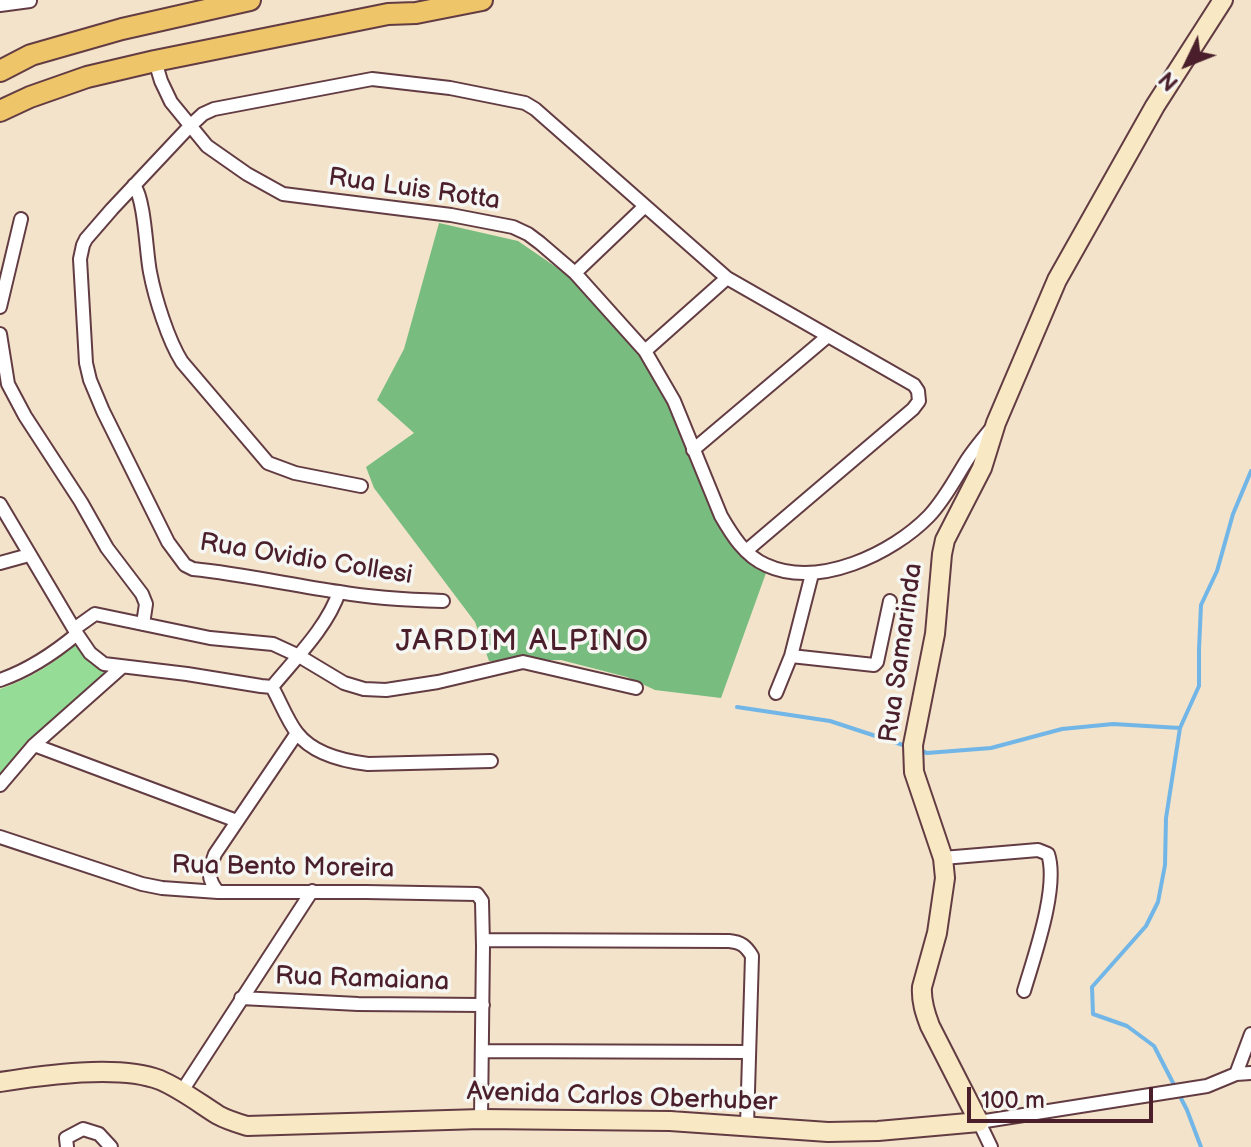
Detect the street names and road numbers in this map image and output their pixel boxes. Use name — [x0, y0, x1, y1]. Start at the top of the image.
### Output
street label: Rua Luis Rotta — [326, 163, 502, 217]
street label: Rua Ovidio Collesi — [197, 528, 415, 592]
street label: Rua Samarinda — [874, 561, 930, 745]
street label: Rua Bento Moreira — [171, 850, 395, 886]
street label: Rua Ramaiana — [274, 961, 450, 999]
street label: Avenida Carlos Oberhuber — [466, 1077, 778, 1119]

